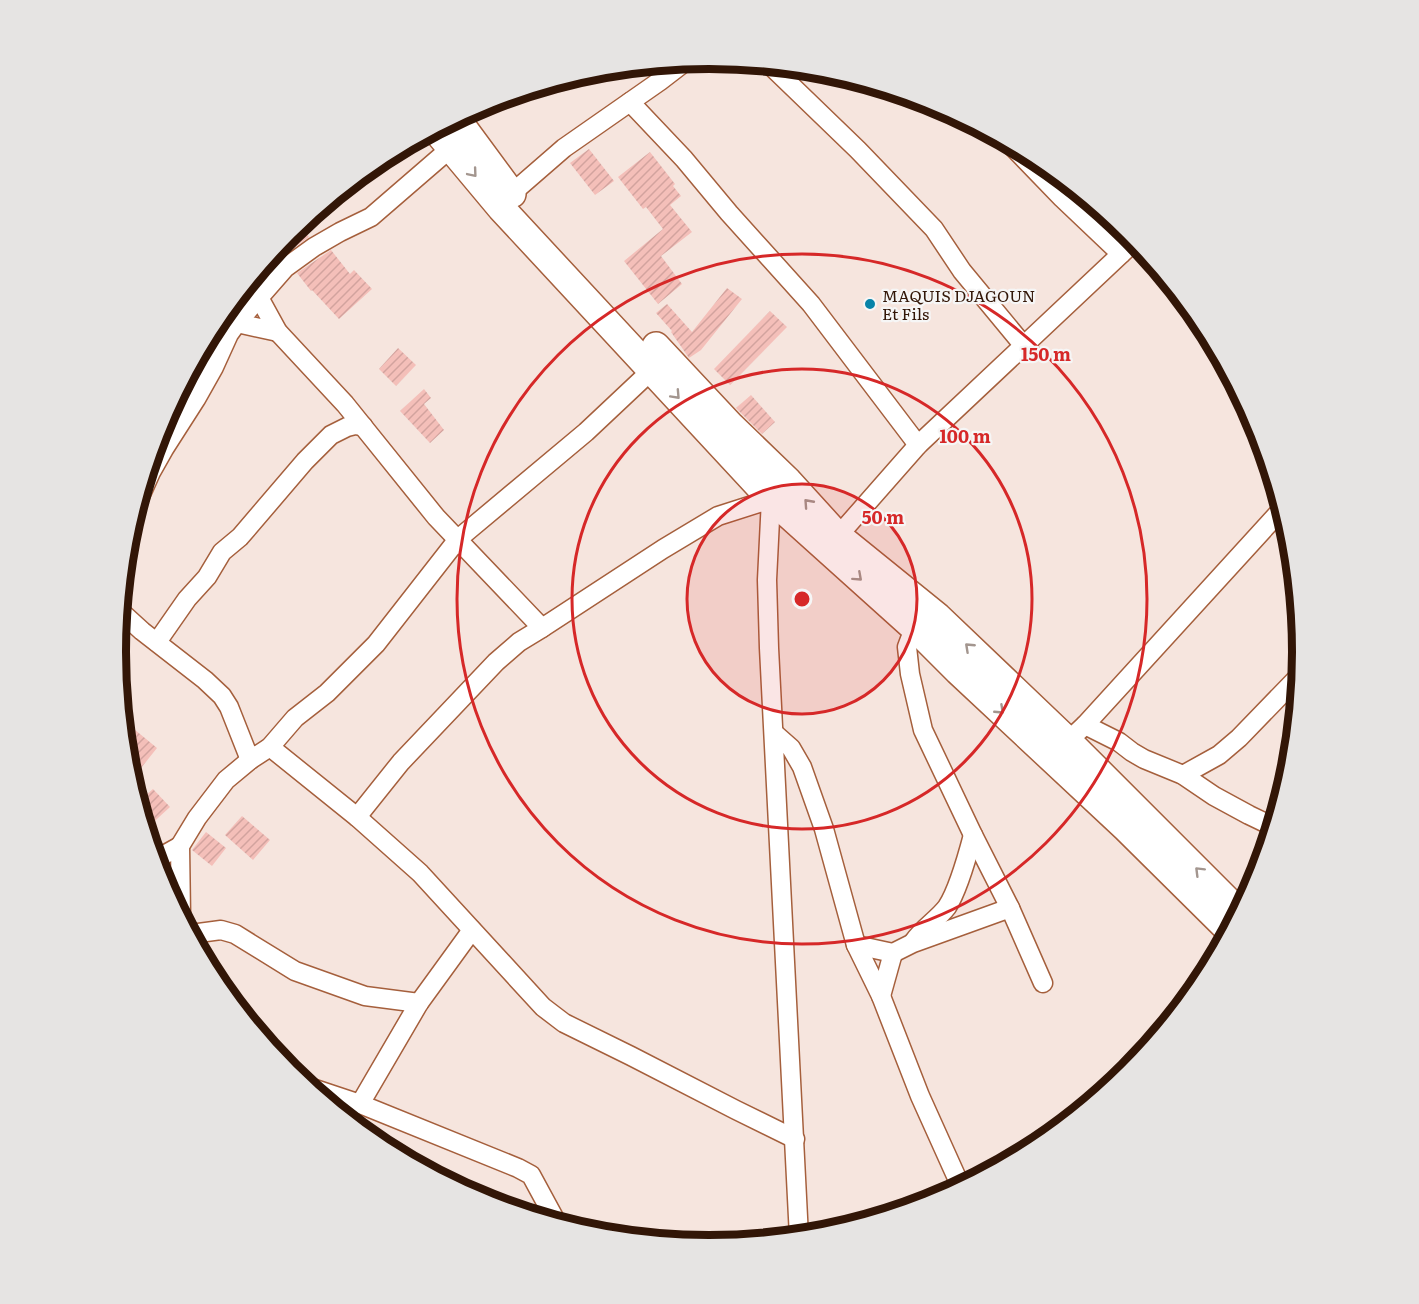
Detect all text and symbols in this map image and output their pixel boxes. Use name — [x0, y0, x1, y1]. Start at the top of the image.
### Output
one-way arrow — [466, 167, 477, 178]
place label: MAQUIS DJAGOUN Et Fils — [882, 283, 1035, 325]
marker: MAQUIS DJAGOUN Et Fils — [863, 297, 877, 311]
text: 150 m — [1021, 340, 1071, 367]
one-way arrow — [669, 388, 680, 398]
text: 100 m — [939, 422, 991, 449]
one-way arrow — [804, 500, 815, 510]
text: 50 m — [862, 503, 904, 530]
one-way arrow — [851, 570, 862, 581]
centre of rings — [792, 589, 812, 609]
one-way arrow — [965, 643, 976, 654]
one-way arrow — [993, 703, 1004, 714]
one-way arrow — [1195, 868, 1206, 879]

